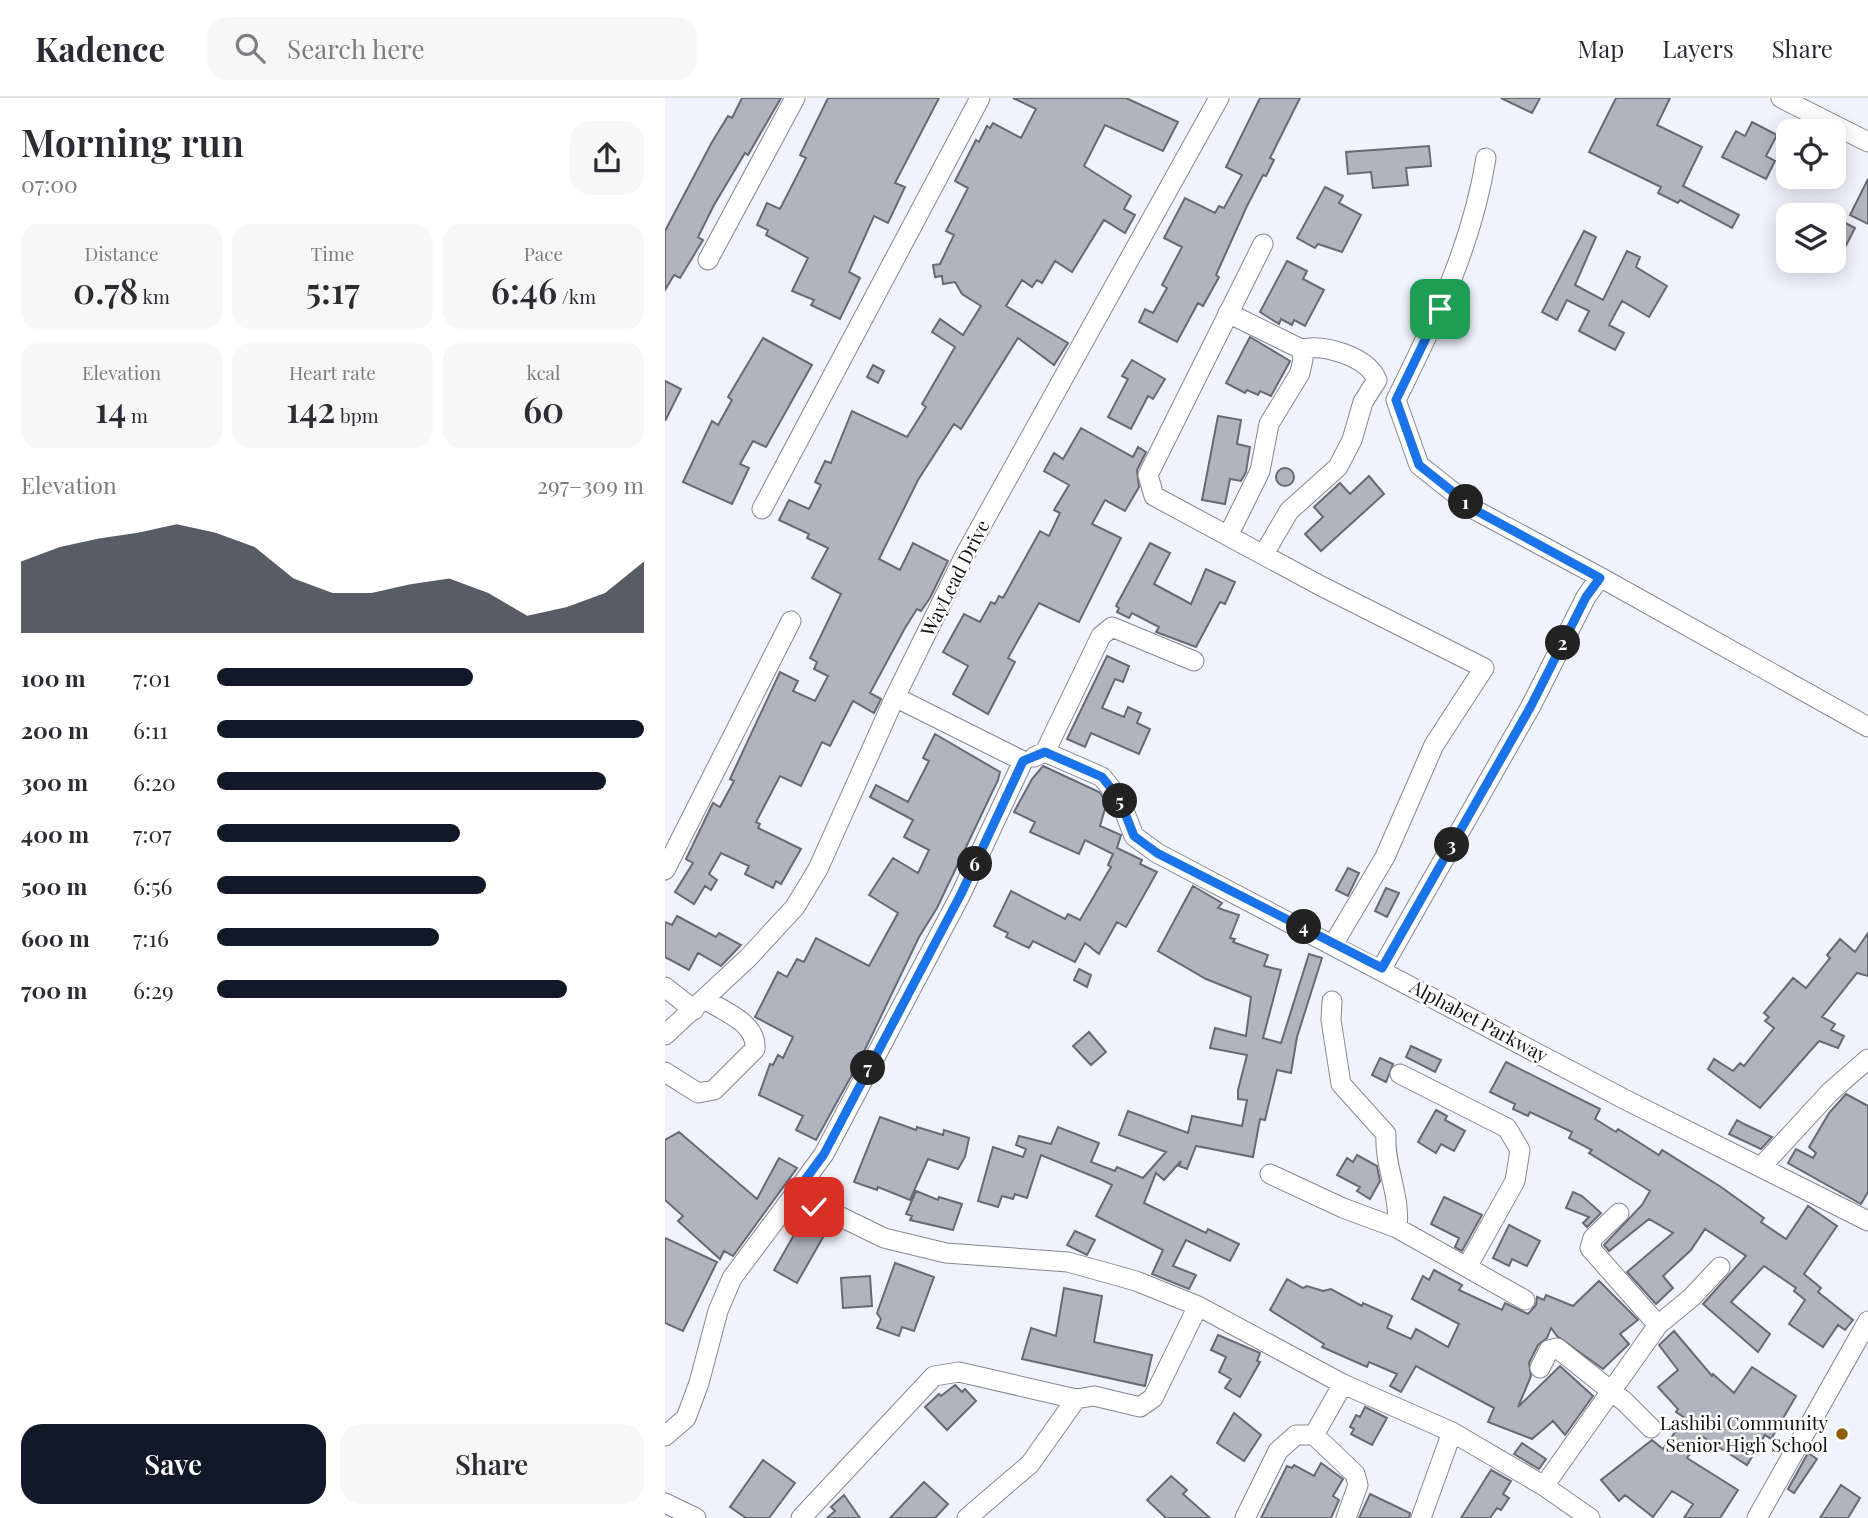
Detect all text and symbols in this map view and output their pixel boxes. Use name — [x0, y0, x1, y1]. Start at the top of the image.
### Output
search box — [207, 17, 697, 80]
text: Kadence — [35, 26, 165, 70]
icon: search — [231, 29, 269, 67]
text: Search here — [287, 31, 425, 66]
text: Map — [1578, 32, 1624, 64]
text: Layers — [1662, 32, 1734, 64]
text: Share — [1772, 32, 1833, 64]
text: Morning run — [21, 116, 244, 167]
map controls — [1776, 119, 1846, 273]
button: locate — [1776, 119, 1846, 189]
button: share — [570, 121, 644, 195]
text: 07:00 — [21, 168, 78, 199]
button: layers — [1776, 203, 1846, 273]
text: Distance — [84, 240, 159, 266]
text: Time — [311, 240, 354, 266]
text: Pace — [524, 240, 563, 266]
text: 0.78 — [73, 266, 138, 313]
text: 5:17 — [305, 266, 360, 313]
text: 6:46 — [491, 266, 557, 313]
pin — [1410, 279, 1470, 339]
text: km — [138, 283, 170, 309]
text: /km — [557, 283, 596, 309]
icon: arrive — [1421, 290, 1459, 328]
text: Elevation — [82, 359, 161, 385]
text: Heart rate — [289, 359, 376, 385]
text: kcal — [526, 359, 561, 385]
text: 14 — [95, 385, 126, 432]
text: 142 — [286, 385, 335, 432]
text: 60 — [523, 385, 564, 432]
text: m — [126, 402, 148, 428]
text: bpm — [335, 402, 379, 428]
text: Elevation — [21, 469, 117, 500]
text: 297–309 m — [537, 469, 644, 500]
pin: 1 — [1449, 484, 1483, 520]
text: 1 — [1462, 488, 1469, 514]
street label: WayLead Drive — [913, 515, 995, 641]
pin: 2 — [1545, 626, 1581, 660]
text: 2 — [1558, 629, 1567, 655]
text: 100 m — [21, 662, 86, 693]
text: 7:01 — [133, 662, 171, 693]
text: 200 m — [21, 714, 89, 745]
text: 6:11 — [133, 714, 168, 745]
text: 300 m — [21, 766, 88, 797]
text: 6:20 — [133, 766, 176, 797]
pin: 5 — [1103, 784, 1137, 818]
text: 5 — [1115, 787, 1124, 813]
text: 400 m — [21, 818, 89, 849]
text: 7:07 — [133, 818, 172, 849]
pin: 3 — [1435, 828, 1469, 862]
text: 3 — [1447, 831, 1456, 857]
pin: 6 — [957, 846, 993, 882]
text: 6 — [969, 850, 980, 876]
text: 500 m — [21, 870, 87, 901]
text: 6:56 — [133, 870, 172, 901]
pin: 4 — [1287, 910, 1321, 944]
text: 4 — [1298, 913, 1309, 939]
text: 600 m — [21, 922, 90, 953]
text: 7:16 — [133, 922, 169, 953]
street label: Alphabet Parkway — [1405, 972, 1553, 1068]
text: 700 m — [21, 974, 87, 1005]
text: 6:29 — [133, 974, 174, 1005]
pin: 7 — [851, 1051, 885, 1086]
text: 7 — [863, 1054, 872, 1080]
pin — [784, 1177, 844, 1237]
icon: check — [795, 1188, 833, 1226]
place label: Lashibi Community Senior High School — [1660, 1409, 1829, 1457]
button: Save — [21, 1424, 326, 1504]
button: Share — [340, 1424, 644, 1504]
marker: Lashibi Community Senior High School — [1834, 1426, 1850, 1442]

